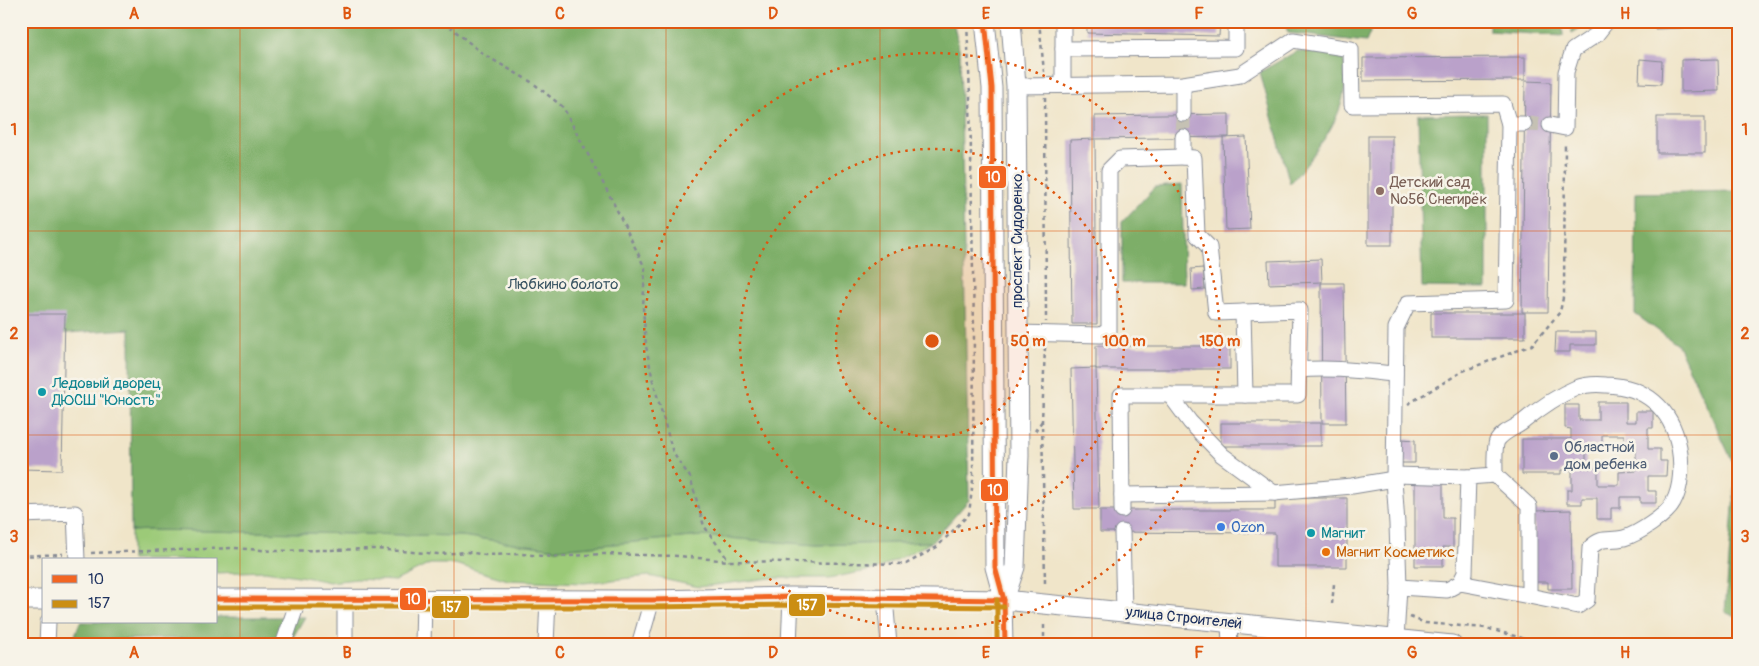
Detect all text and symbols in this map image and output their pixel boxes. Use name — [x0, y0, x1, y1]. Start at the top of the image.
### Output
text: A — [129, 4, 140, 24]
text: B — [342, 4, 352, 24]
text: C — [555, 4, 565, 24]
text: D — [768, 4, 778, 24]
text: E — [982, 4, 991, 24]
text: F — [1194, 4, 1204, 24]
text: G — [1407, 4, 1418, 24]
text: H — [1620, 4, 1630, 24]
text: 1 — [11, 120, 17, 140]
text: 1 — [1742, 120, 1748, 140]
line badge: 10 — [978, 165, 1007, 189]
text: 10 — [985, 169, 1001, 186]
place label: Детский сад №56 Снегирёк — [1389, 173, 1487, 209]
street label: проспект Сидоренко — [1008, 174, 1027, 308]
marker: Детский сад №56 Снегирёк — [1374, 185, 1386, 197]
park label: Любкино болото — [507, 275, 618, 294]
text: 2 — [10, 324, 19, 344]
text: 2 — [1741, 324, 1750, 344]
centre of rings — [923, 332, 941, 350]
text: 50 m — [1011, 332, 1045, 351]
text: 100 m — [1103, 332, 1145, 351]
text: 150 m — [1200, 332, 1240, 351]
place label: Ледовый дворец ДЮСШ "Юность" — [51, 374, 161, 410]
marker: Ледовый дворец ДЮСШ "Юность" — [36, 386, 48, 398]
place label: Областной дом ребенка — [1564, 438, 1647, 474]
marker: Областной дом ребенка — [1548, 450, 1560, 462]
line badge: 10 — [980, 478, 1009, 502]
text: 10 — [987, 482, 1003, 499]
place label: Ozon — [1231, 518, 1265, 537]
marker: Ozon — [1215, 521, 1227, 533]
place label: Магнит — [1321, 524, 1366, 543]
text: 3 — [10, 527, 19, 547]
marker: Магнит — [1305, 527, 1317, 539]
text: 3 — [1741, 527, 1750, 547]
place label: Магнит Косметикс — [1336, 543, 1455, 562]
marker: Магнит Косметикс — [1320, 546, 1332, 558]
legend — [42, 558, 218, 624]
text: 10 — [88, 570, 104, 589]
line badge: 10 — [399, 587, 427, 611]
text: 10 — [405, 591, 421, 608]
line badge: 157 — [788, 593, 826, 617]
text: 157 — [88, 594, 110, 613]
line badge: 157 — [431, 595, 470, 619]
text: 157 — [797, 597, 818, 614]
text: 157 — [441, 599, 462, 616]
street label: улица Строителей — [1124, 602, 1243, 634]
text: A — [129, 643, 140, 663]
text: B — [342, 643, 352, 663]
text: C — [555, 643, 565, 663]
text: D — [768, 643, 778, 663]
text: E — [982, 643, 991, 663]
text: F — [1194, 643, 1204, 663]
text: G — [1407, 643, 1418, 663]
text: H — [1620, 643, 1630, 663]

